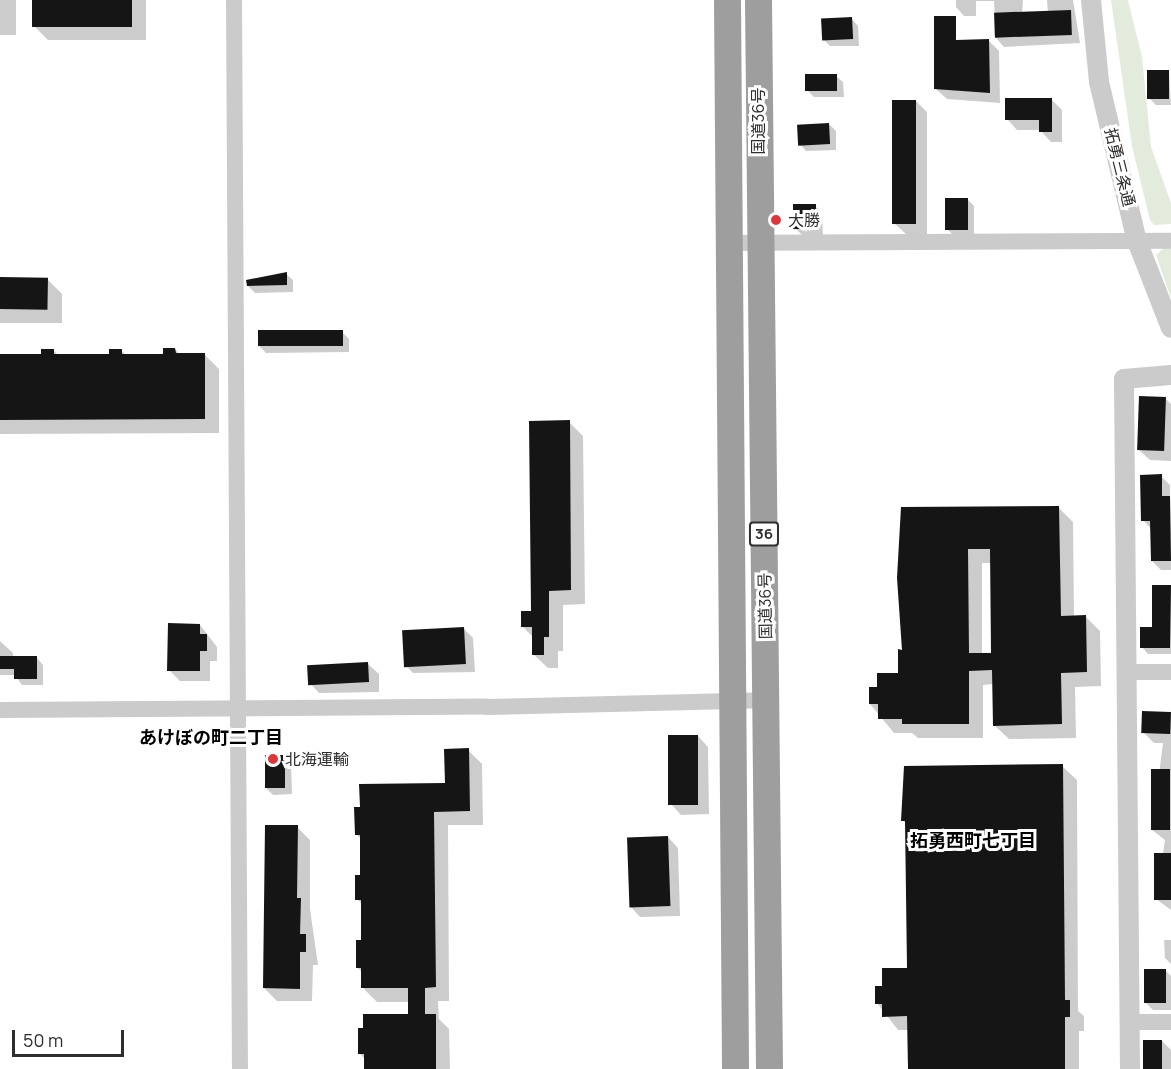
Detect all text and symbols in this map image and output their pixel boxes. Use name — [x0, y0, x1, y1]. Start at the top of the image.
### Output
street label: 国道36号 — [748, 88, 768, 154]
street label: 拓勇三条通 — [1101, 126, 1139, 208]
place label: 大勝 — [788, 210, 820, 230]
marker: 大勝 — [769, 213, 783, 227]
road number: 36 — [748, 522, 780, 546]
street label: 国道36号 — [755, 572, 775, 640]
district label: あけぼの町二丁目 — [139, 726, 283, 748]
place label: 北海運輸 — [285, 749, 349, 769]
marker: 北海運輸 — [266, 752, 280, 766]
district label: 拓勇西町七丁目 — [910, 829, 1036, 851]
scale bar — [15, 1018, 128, 1056]
text: 50 m — [23, 1028, 63, 1052]

